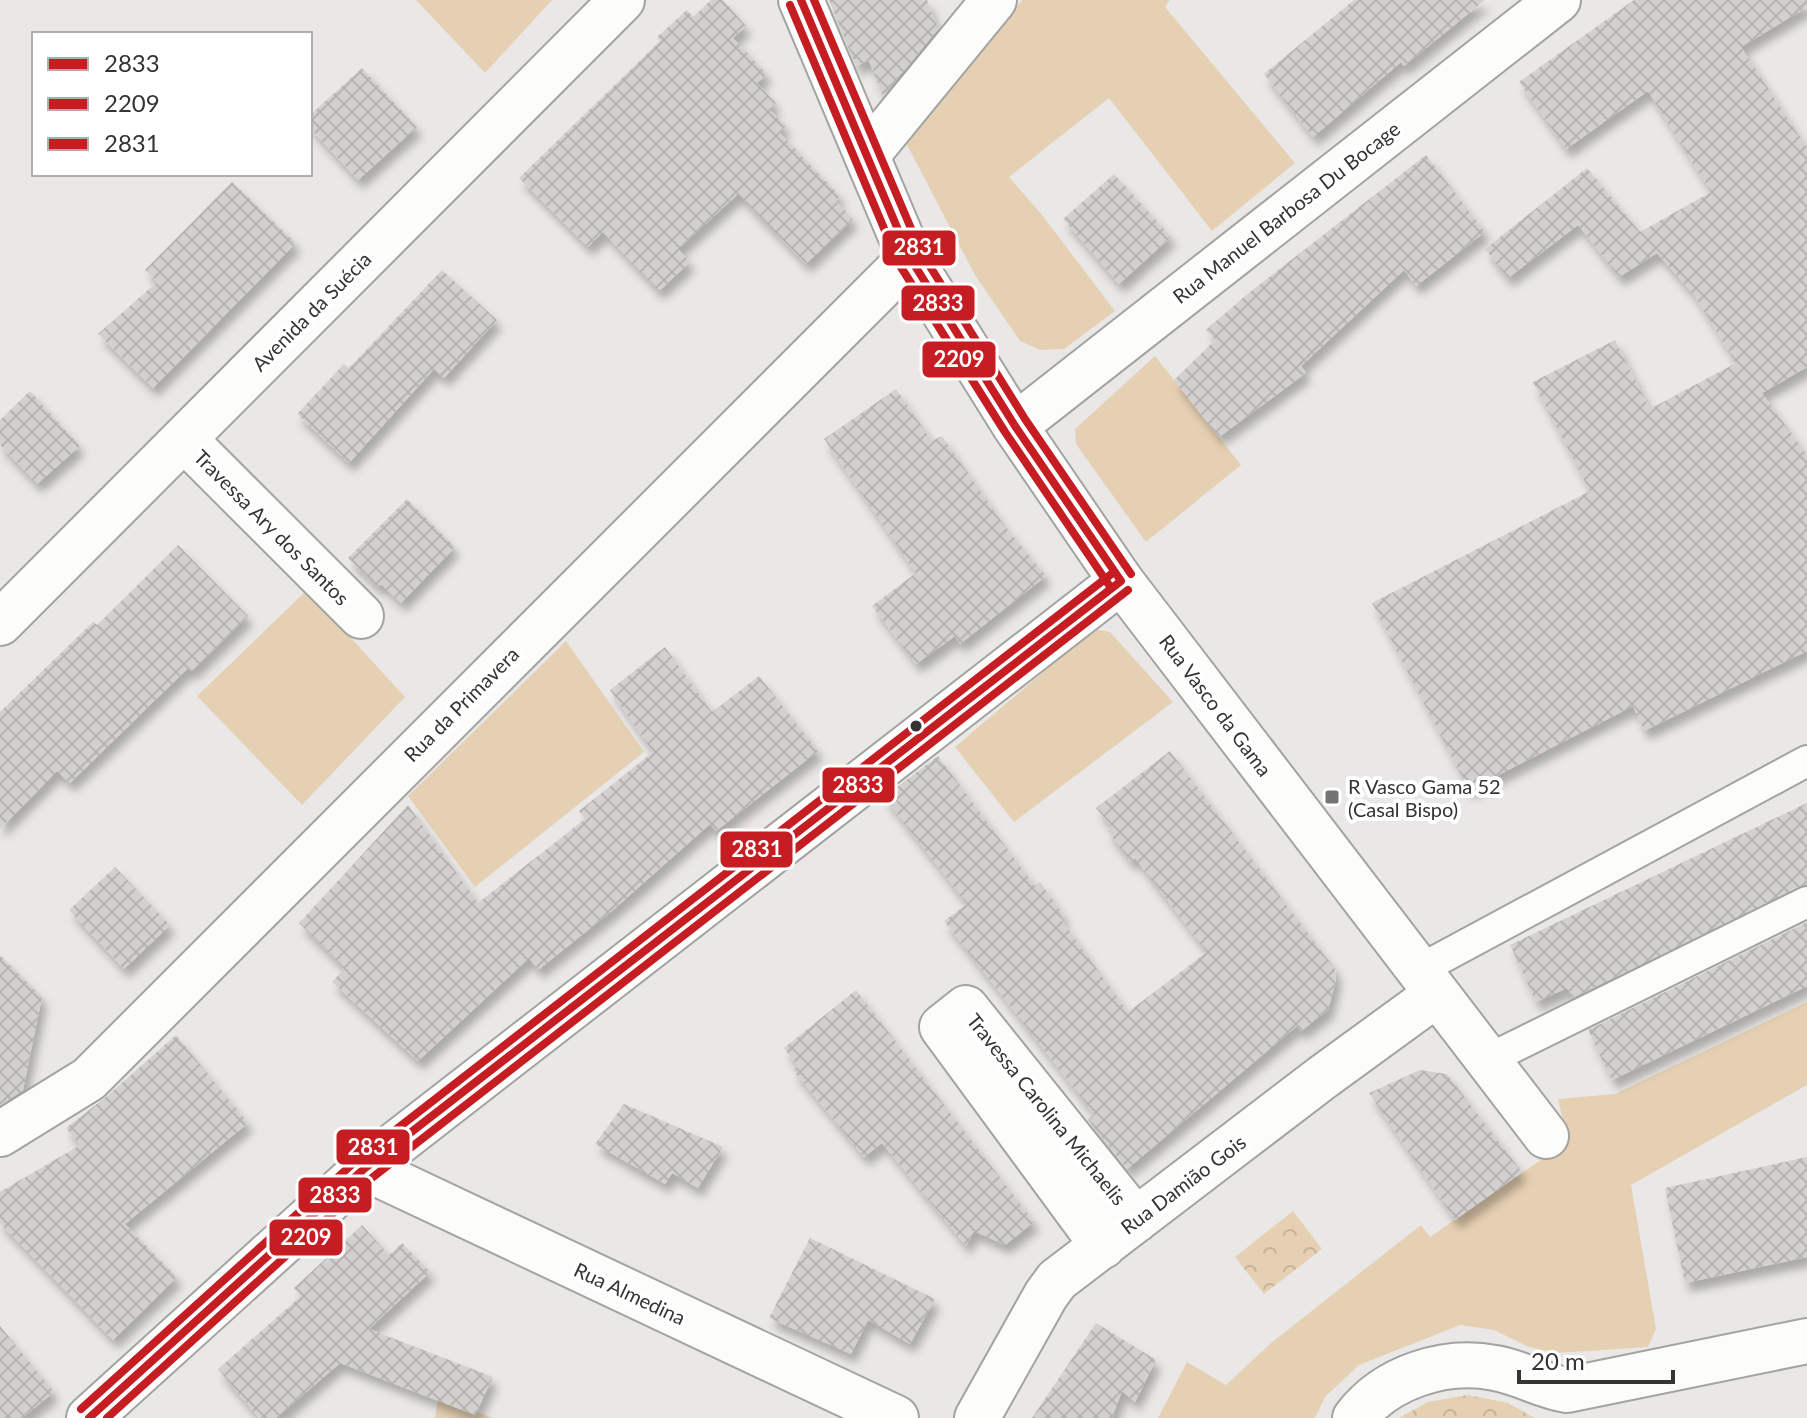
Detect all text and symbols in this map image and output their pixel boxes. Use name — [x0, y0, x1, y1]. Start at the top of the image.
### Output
legend — [32, 32, 312, 176]
text: 2833 — [104, 48, 160, 77]
text: 2209 — [104, 88, 160, 117]
street label: Rua Manuel Barbosa Du Bocage — [1168, 116, 1404, 308]
text: 2831 — [104, 128, 160, 157]
line badge: 2831 — [881, 229, 957, 267]
text: 2831 — [893, 233, 945, 260]
street label: Avenida da Suécia — [246, 246, 376, 376]
line badge: 2833 — [900, 284, 976, 322]
text: 2833 — [912, 289, 964, 316]
line badge: 2209 — [921, 340, 997, 379]
text: 2209 — [933, 345, 985, 372]
street label: Travessa Ary dos Santos — [189, 444, 355, 610]
street label: Rua Vasco da Gama — [1155, 629, 1277, 781]
street label: Rua da Primavera — [399, 642, 523, 766]
unlabelled marker — [908, 718, 924, 734]
line badge: 2833 — [821, 766, 896, 804]
text: 2833 — [832, 771, 884, 798]
place label: R Vasco Gama 52 (Casal Bispo) — [1348, 774, 1501, 821]
marker: R Vasco Gama 52 (Casal Bispo) — [1323, 788, 1341, 806]
line badge: 2831 — [719, 830, 794, 869]
text: 2831 — [731, 835, 783, 862]
street label: Travessa Carolina Michaelis — [962, 1008, 1132, 1210]
line badge: 2831 — [335, 1128, 411, 1166]
street label: Rua Damião Gois — [1116, 1129, 1250, 1239]
text: 2831 — [347, 1133, 399, 1160]
line badge: 2833 — [297, 1176, 373, 1214]
text: 2833 — [309, 1181, 361, 1208]
line badge: 2209 — [268, 1218, 344, 1257]
text: 2209 — [280, 1223, 332, 1250]
street label: Rua Almedina — [571, 1257, 689, 1329]
scale bar — [1519, 1334, 1673, 1384]
text: 20 m — [1531, 1346, 1585, 1375]

